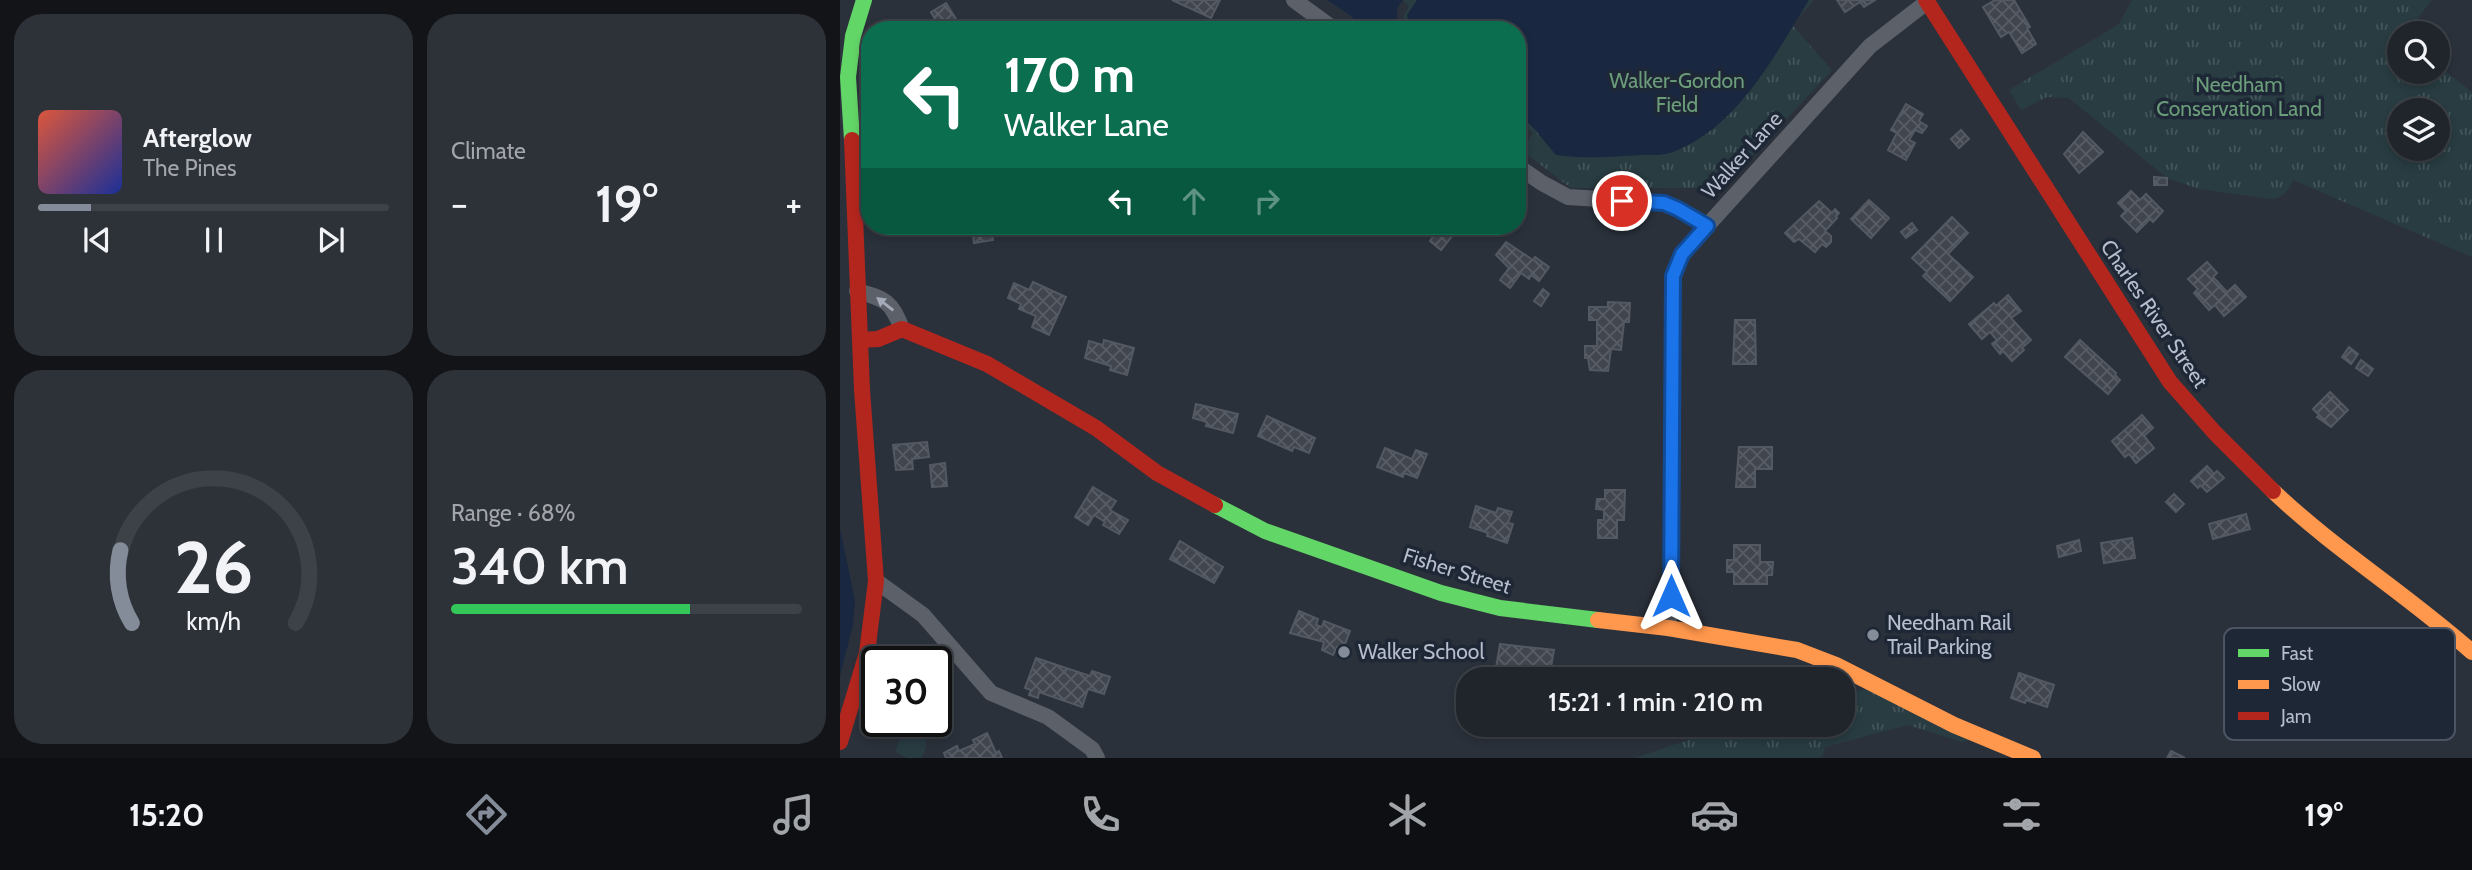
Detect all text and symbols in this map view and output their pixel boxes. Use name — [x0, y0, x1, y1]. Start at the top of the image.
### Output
map controls — [2387, 21, 2450, 161]
button: search — [2387, 21, 2450, 84]
text: 170 m — [1004, 45, 1135, 104]
icon: left — [889, 49, 980, 140]
park label: Walker-Gordon Field — [1609, 68, 1745, 117]
park label: Needham Conservation Land — [2156, 72, 2322, 121]
button: layers — [2387, 98, 2450, 161]
text: Walker Lane — [1004, 105, 1169, 144]
street label: Walker Lane — [1696, 106, 1787, 203]
text: Afterglow — [143, 122, 252, 154]
text: Climate — [451, 137, 526, 165]
text: The Pines — [143, 154, 237, 182]
pin — [1592, 171, 1652, 231]
text: 19° — [595, 172, 658, 235]
text: − — [451, 180, 468, 227]
text: + — [785, 180, 802, 227]
icon: left — [1102, 182, 1140, 220]
icon: ahead — [1175, 182, 1213, 220]
icon: right — [1248, 182, 1286, 220]
icon: arrive — [1603, 182, 1641, 220]
icon: previous — [78, 221, 116, 259]
icon: pause — [195, 221, 233, 259]
icon: next — [312, 221, 350, 259]
street label: Charles River Street — [2096, 235, 2213, 393]
one-way arrow — [877, 296, 895, 311]
text: Range · 68% — [451, 499, 575, 527]
text: 26 — [174, 523, 253, 611]
text: 340 km — [451, 534, 629, 597]
street label: Fisher Street — [1400, 542, 1514, 599]
position arrow — [1634, 559, 1708, 633]
text: km/h — [186, 606, 241, 636]
place label: Needham Rail Trail Parking — [1887, 610, 2011, 659]
marker: Needham Rail Trail Parking — [1865, 627, 1881, 643]
legend — [2224, 628, 2455, 740]
place label: Walker School — [1358, 639, 1484, 664]
text: Fast — [2281, 642, 2314, 665]
marker: Walker School — [1336, 644, 1352, 660]
speed limit sign: 30 — [861, 646, 952, 737]
text: Slow — [2281, 673, 2321, 696]
text: 15:21 · 1 min · 210 m — [1548, 686, 1763, 718]
text: Jam — [2280, 705, 2311, 728]
icon: directions — [462, 790, 511, 839]
icon: music — [769, 790, 818, 839]
icon: phone — [1076, 790, 1125, 839]
icon: climate — [1383, 790, 1432, 839]
icon: car — [1690, 790, 1739, 839]
icon: filters — [1997, 790, 2046, 839]
text: 15:20 — [129, 795, 205, 834]
text: 19° — [2304, 795, 2343, 834]

